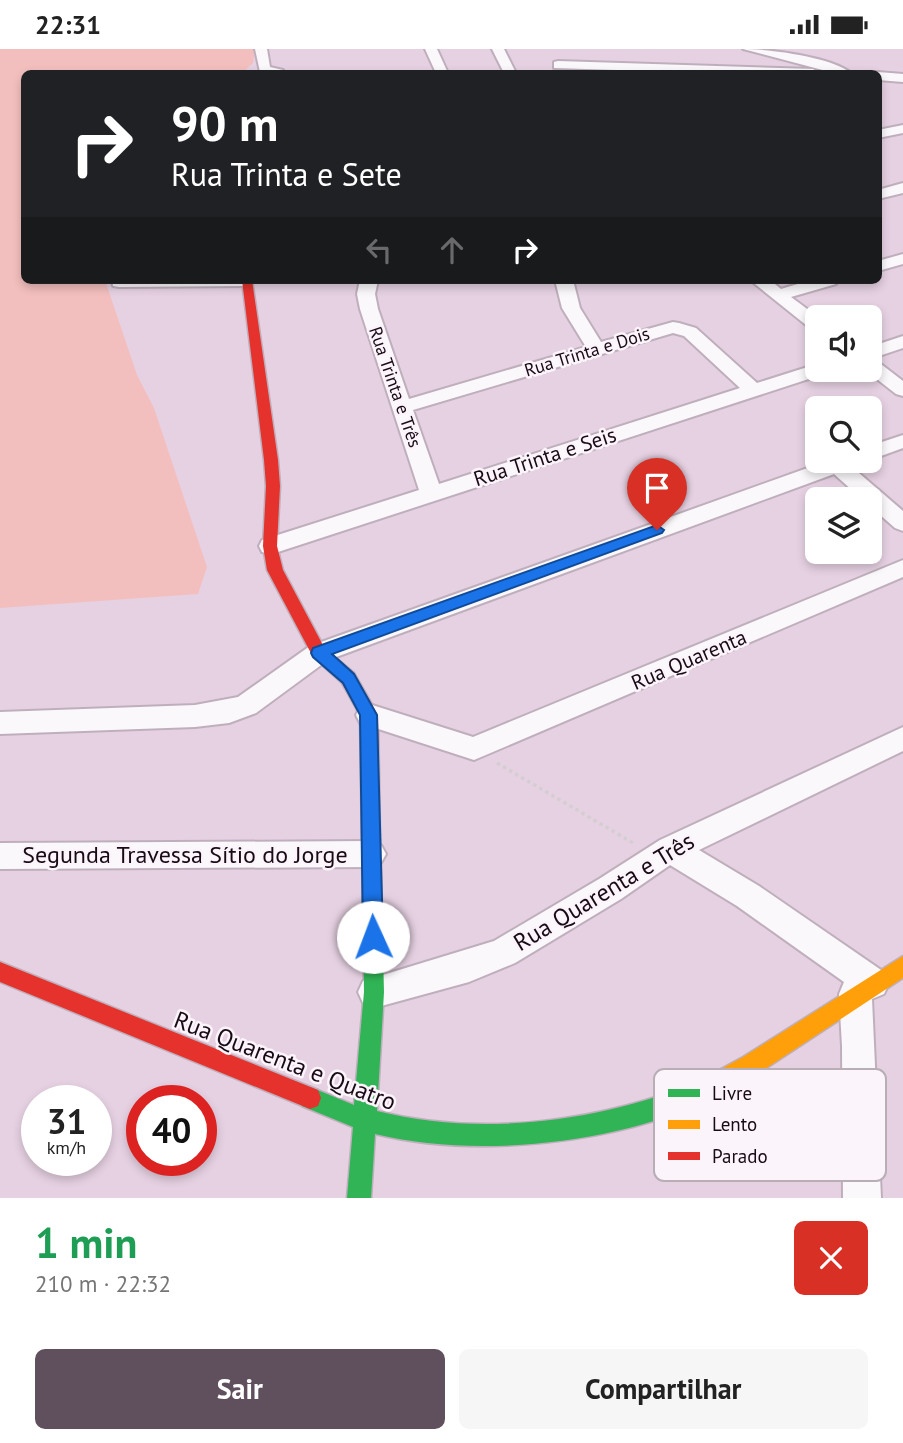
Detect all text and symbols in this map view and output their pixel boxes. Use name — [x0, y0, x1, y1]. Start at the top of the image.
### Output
text: 22:31 — [35, 8, 101, 41]
text: 90 m — [171, 91, 278, 155]
icon: right — [56, 98, 147, 189]
text: Rua Trinta e Sete — [171, 153, 402, 195]
icon: left — [360, 231, 398, 269]
icon: ahead — [433, 231, 471, 269]
icon: right — [506, 231, 544, 269]
map controls — [805, 305, 882, 564]
button: sound — [805, 305, 882, 382]
street label: Rua Trinta e Dois — [521, 322, 652, 382]
street label: Rua Trinta e Três — [364, 323, 427, 450]
button: search — [805, 396, 882, 473]
street label: Rua Trinta e Seis — [470, 421, 620, 492]
pin — [627, 458, 687, 530]
icon: arrive — [638, 469, 676, 507]
button: layers — [805, 487, 882, 564]
street label: Rua Quarenta — [627, 623, 750, 696]
street label: Rua Quarenta e Três — [508, 825, 700, 958]
street label: Segunda Travessa Sítio do Jorge — [22, 839, 348, 870]
position arrow — [336, 900, 410, 974]
street label: Rua Quarenta e Quatro — [170, 1004, 401, 1117]
legend — [654, 1069, 886, 1181]
text: Livre — [712, 1081, 752, 1105]
speed limit sign: 40 — [126, 1085, 217, 1176]
text: 31 — [47, 1098, 86, 1144]
text: Lento — [712, 1112, 757, 1136]
text: km/h — [47, 1136, 86, 1159]
text: Parado — [712, 1144, 768, 1168]
text: 1 min — [35, 1215, 137, 1270]
button: close — [794, 1221, 868, 1295]
text: 210 m · 22:32 — [35, 1269, 171, 1298]
button: Sair — [35, 1349, 445, 1429]
button: Compartilhar — [459, 1349, 868, 1429]

